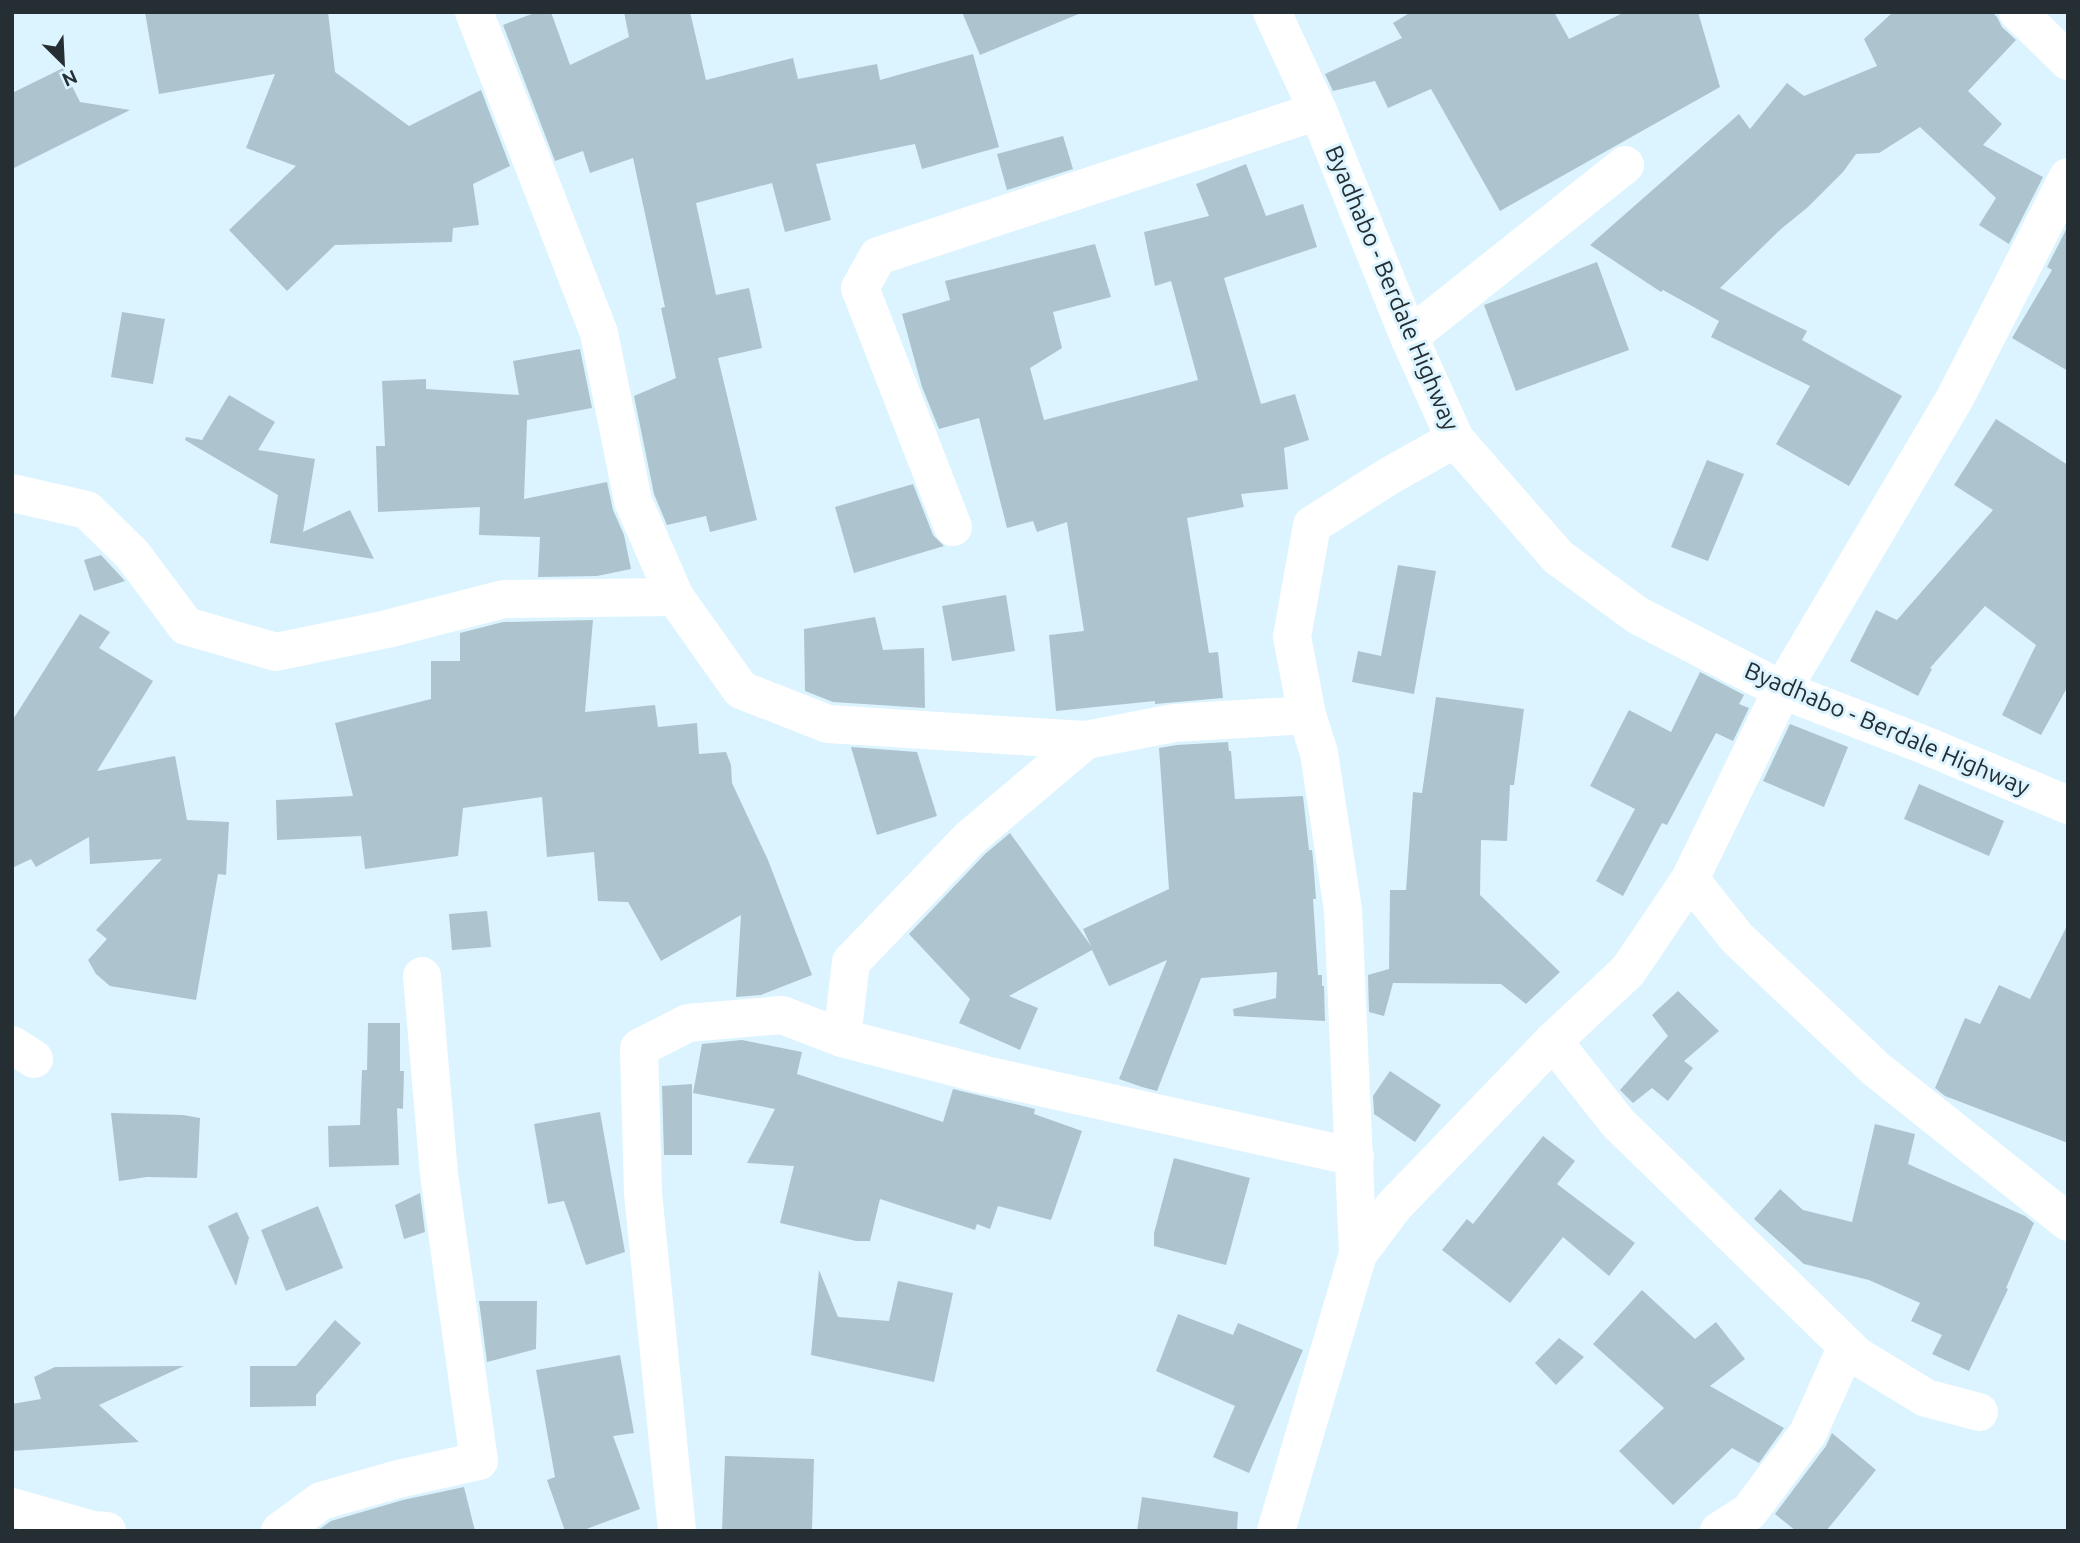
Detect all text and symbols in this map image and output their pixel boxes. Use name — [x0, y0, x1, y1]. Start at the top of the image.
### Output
north arrow — [28, 28, 98, 98]
text: N — [59, 66, 81, 91]
street label: Byadhabo - Berdale Highway — [1320, 141, 1465, 435]
street label: Byadhabo - Berdale Highway — [1741, 656, 2034, 801]

